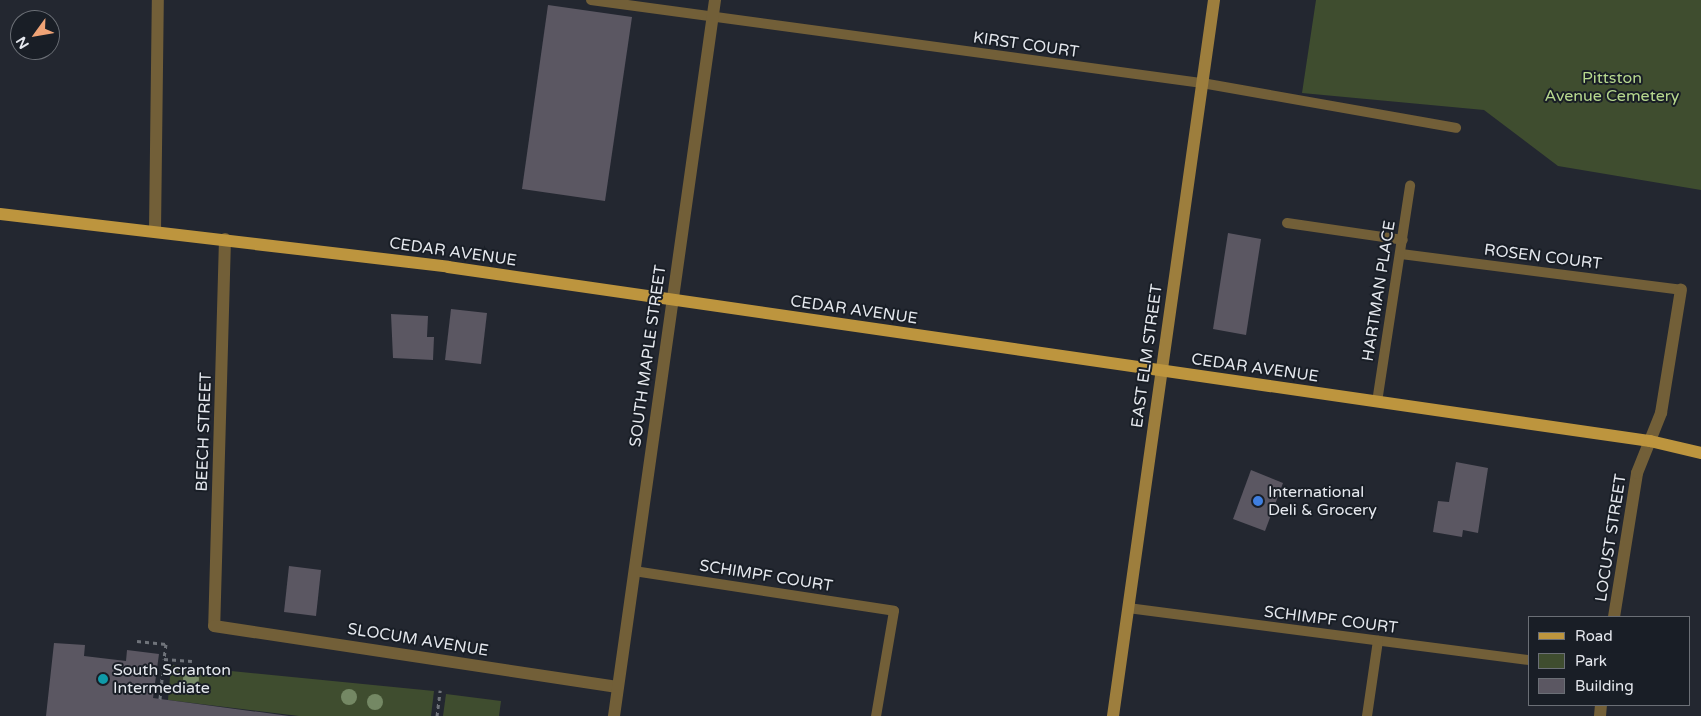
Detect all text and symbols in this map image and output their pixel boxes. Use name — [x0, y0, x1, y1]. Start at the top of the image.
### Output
north arrow — [10, 10, 60, 60]
street label: KIRST COURT — [972, 28, 1080, 62]
text: N — [13, 33, 33, 52]
park label: Pittston Avenue Cemetery — [1545, 68, 1679, 106]
street label: HARTMAN PLACE — [1358, 219, 1400, 363]
street label: CEDAR AVENUE — [388, 234, 518, 270]
street label: ROSEN COURT — [1483, 240, 1603, 274]
street label: SOUTH MAPLE STREET — [626, 264, 670, 448]
street label: EAST ELM STREET — [1127, 283, 1167, 429]
street label: CEDAR AVENUE — [789, 292, 919, 328]
street label: CEDAR AVENUE — [1190, 350, 1320, 386]
street label: BEECH STREET — [192, 372, 216, 492]
street label: LOCUST STREET — [1591, 473, 1631, 603]
place label: International Deli & Grocery — [1268, 482, 1377, 520]
marker: International Deli & Grocery — [1252, 495, 1264, 507]
street label: SCHIMPF COURT — [698, 556, 834, 596]
street label: SCHIMPF COURT — [1263, 602, 1399, 638]
legend — [1528, 616, 1691, 706]
street label: SLOCUM AVENUE — [346, 619, 490, 661]
text: Road — [1575, 627, 1613, 645]
text: Park — [1575, 652, 1607, 670]
place label: South Scranton Intermediate — [113, 660, 231, 698]
marker: South Scranton Intermediate — [97, 673, 109, 685]
text: Building — [1575, 677, 1634, 695]

